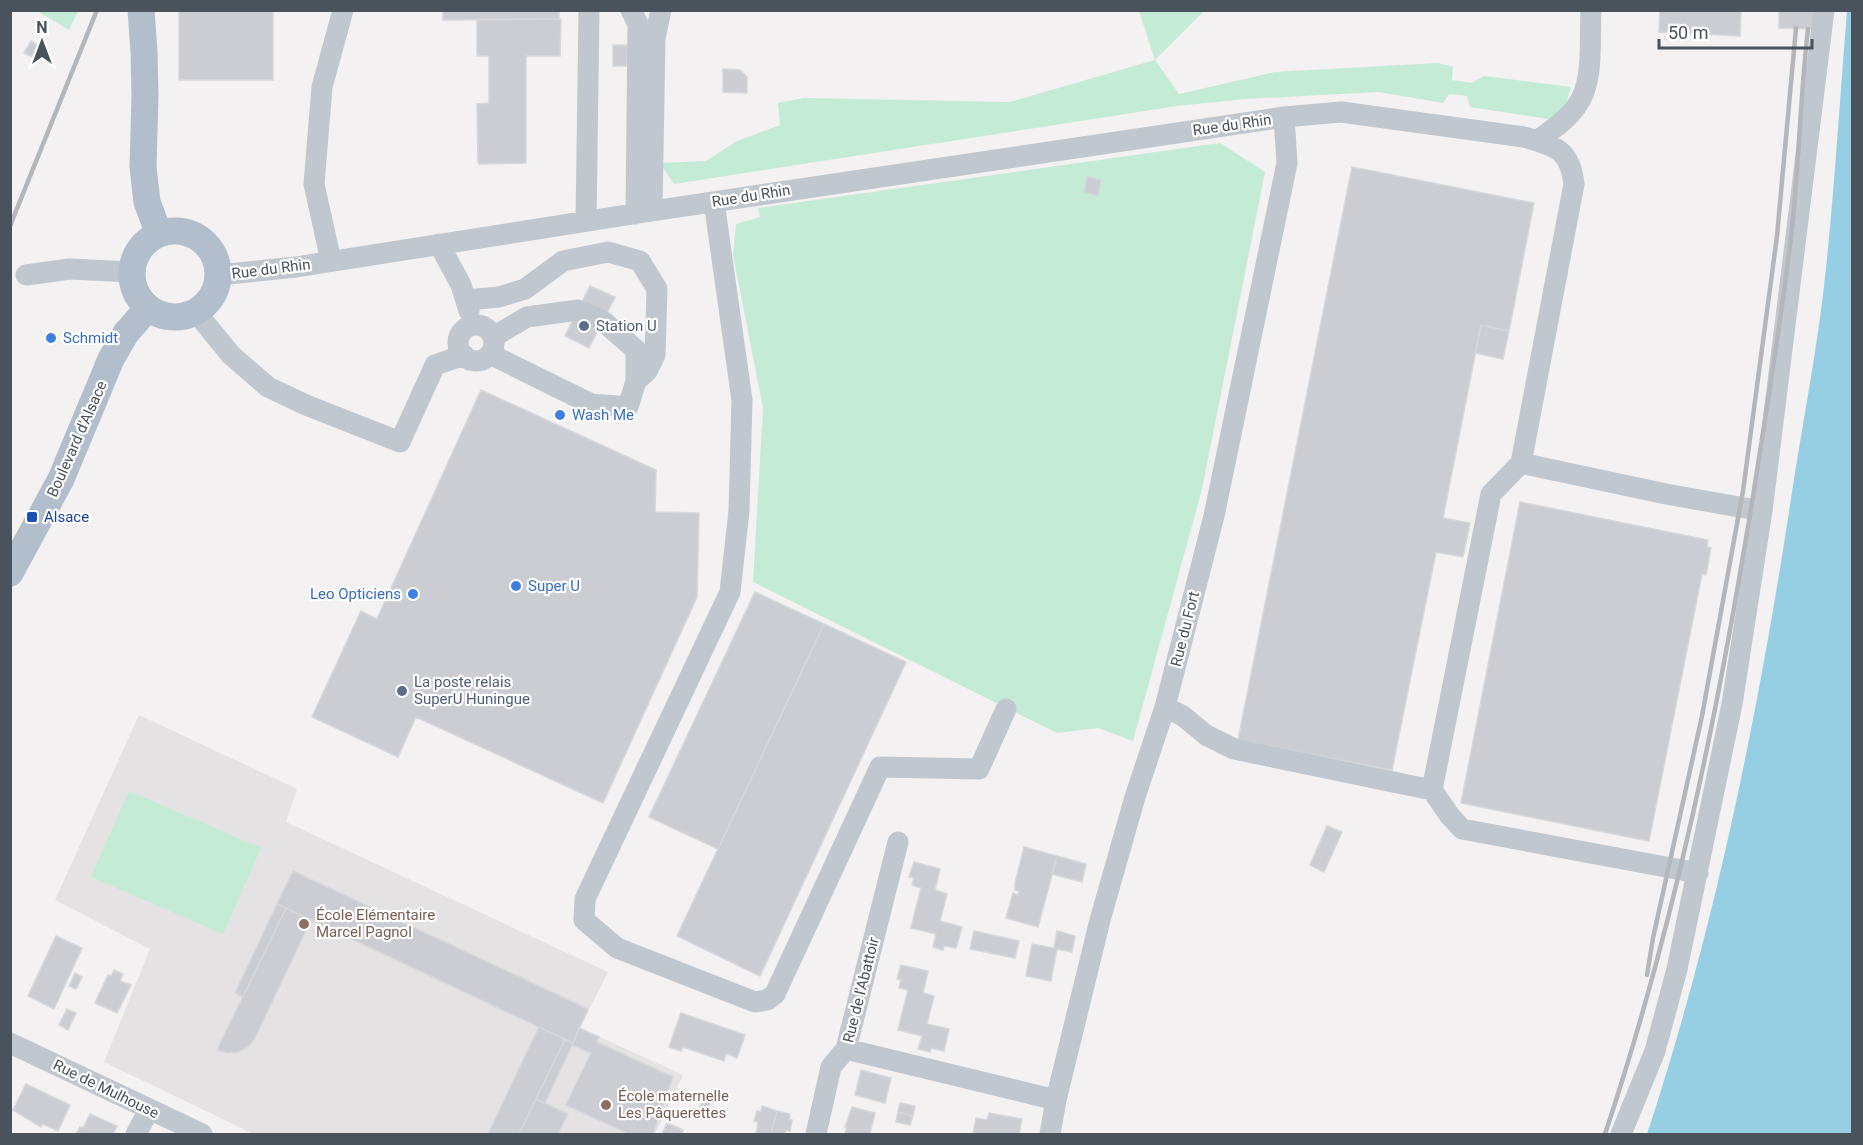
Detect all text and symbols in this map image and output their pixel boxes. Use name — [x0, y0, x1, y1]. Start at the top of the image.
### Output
north arrow — [12, 12, 72, 72]
scale bar — [1659, 12, 1812, 50]
text: N — [36, 18, 48, 37]
text: 50 m — [1668, 22, 1708, 43]
street label: Rue du Rhin — [1192, 111, 1272, 139]
street label: Rue du Rhin — [711, 181, 791, 211]
street label: Rue du Rhin — [231, 255, 311, 283]
place label: Station U — [596, 317, 657, 335]
marker: Station U — [577, 319, 591, 333]
place label: Schmidt — [63, 329, 118, 347]
marker: Schmidt — [44, 331, 58, 345]
street label: Boulevard d'Alsace — [43, 378, 111, 500]
place label: Wash Me — [572, 406, 634, 424]
marker: Wash Me — [553, 408, 567, 422]
place label: Alsace — [44, 508, 89, 526]
marker: Alsace — [25, 510, 39, 524]
place label: Super U — [528, 577, 580, 595]
marker: Super U — [509, 579, 523, 593]
place label: Leo Opticiens — [310, 585, 401, 603]
marker: Leo Opticiens — [406, 587, 420, 601]
street label: Rue du Fort — [1167, 590, 1203, 668]
place label: La poste relais SuperU Huningue — [414, 673, 530, 708]
marker: La poste relais SuperU Huningue — [395, 684, 409, 698]
place label: École Elémentaire Marcel Pagnol — [316, 906, 435, 941]
marker: École Elémentaire Marcel Pagnol — [297, 917, 311, 931]
street label: Rue de l'Abattoir — [839, 935, 883, 1045]
street label: Rue de Mulhouse — [50, 1056, 162, 1122]
place label: École maternelle Les Pâquerettes — [618, 1087, 729, 1122]
marker: École maternelle Les Pâquerettes — [599, 1098, 613, 1112]

